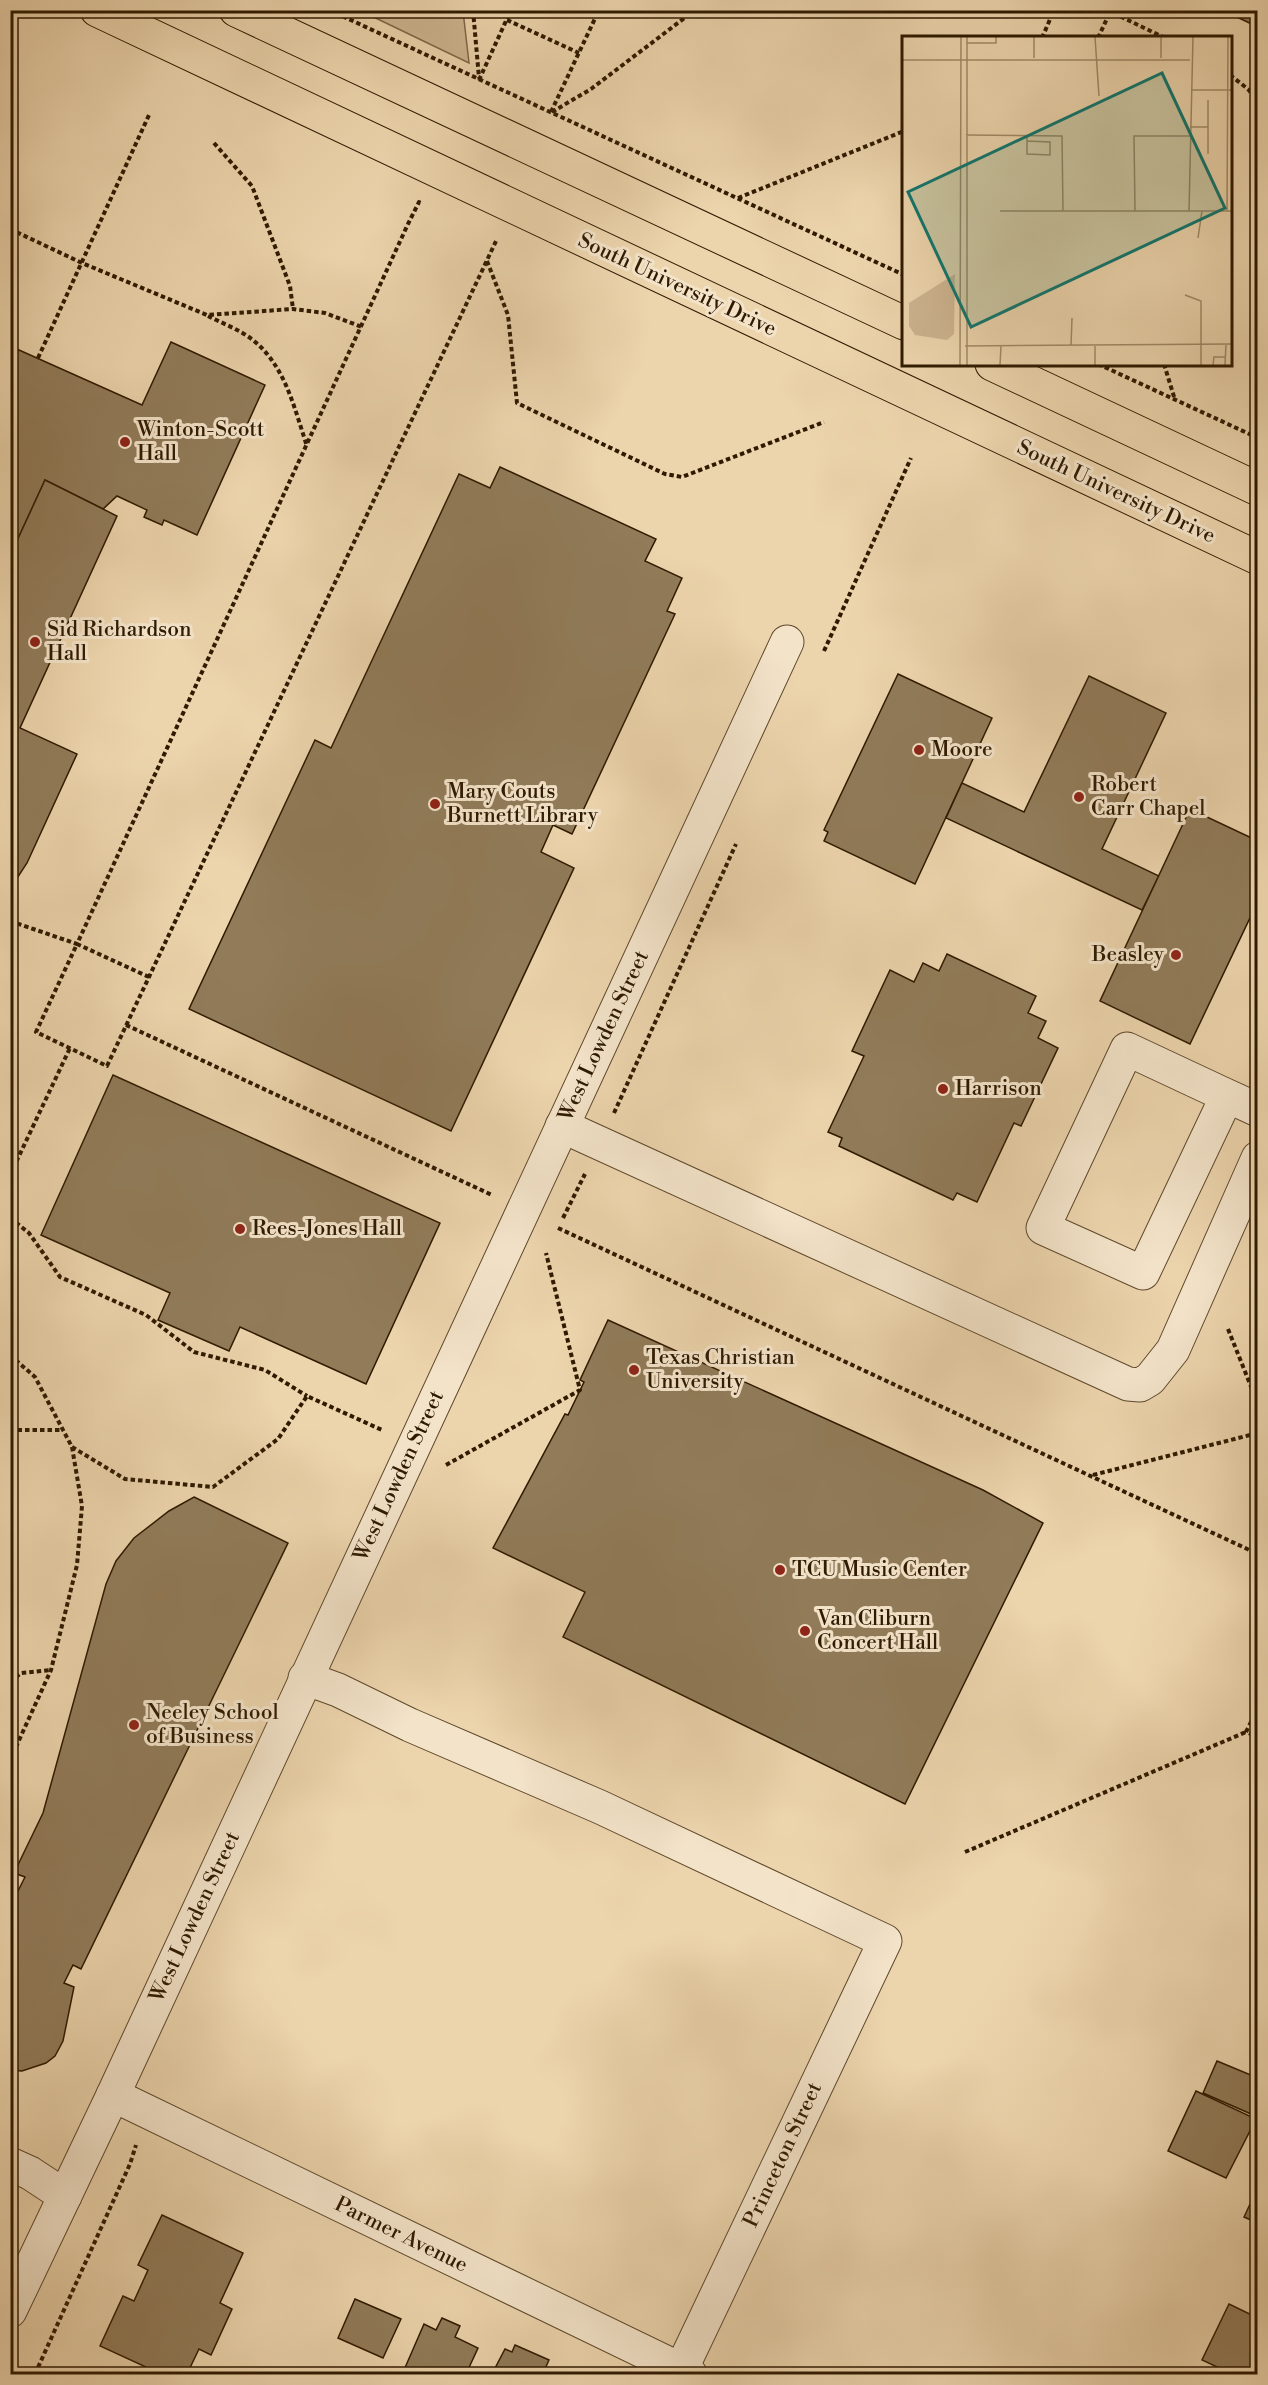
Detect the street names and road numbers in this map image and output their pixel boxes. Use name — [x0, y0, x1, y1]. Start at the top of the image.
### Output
street label: South University Drive — [574, 228, 780, 342]
street label: South University Drive — [1013, 435, 1219, 549]
street label: West Lowden Street — [553, 946, 655, 1127]
street label: West Lowden Street — [348, 1386, 450, 1567]
street label: West Lowden Street — [144, 1827, 246, 2008]
street label: Princeton Street — [738, 2078, 828, 2232]
street label: Parmer Avenue — [330, 2192, 472, 2278]

